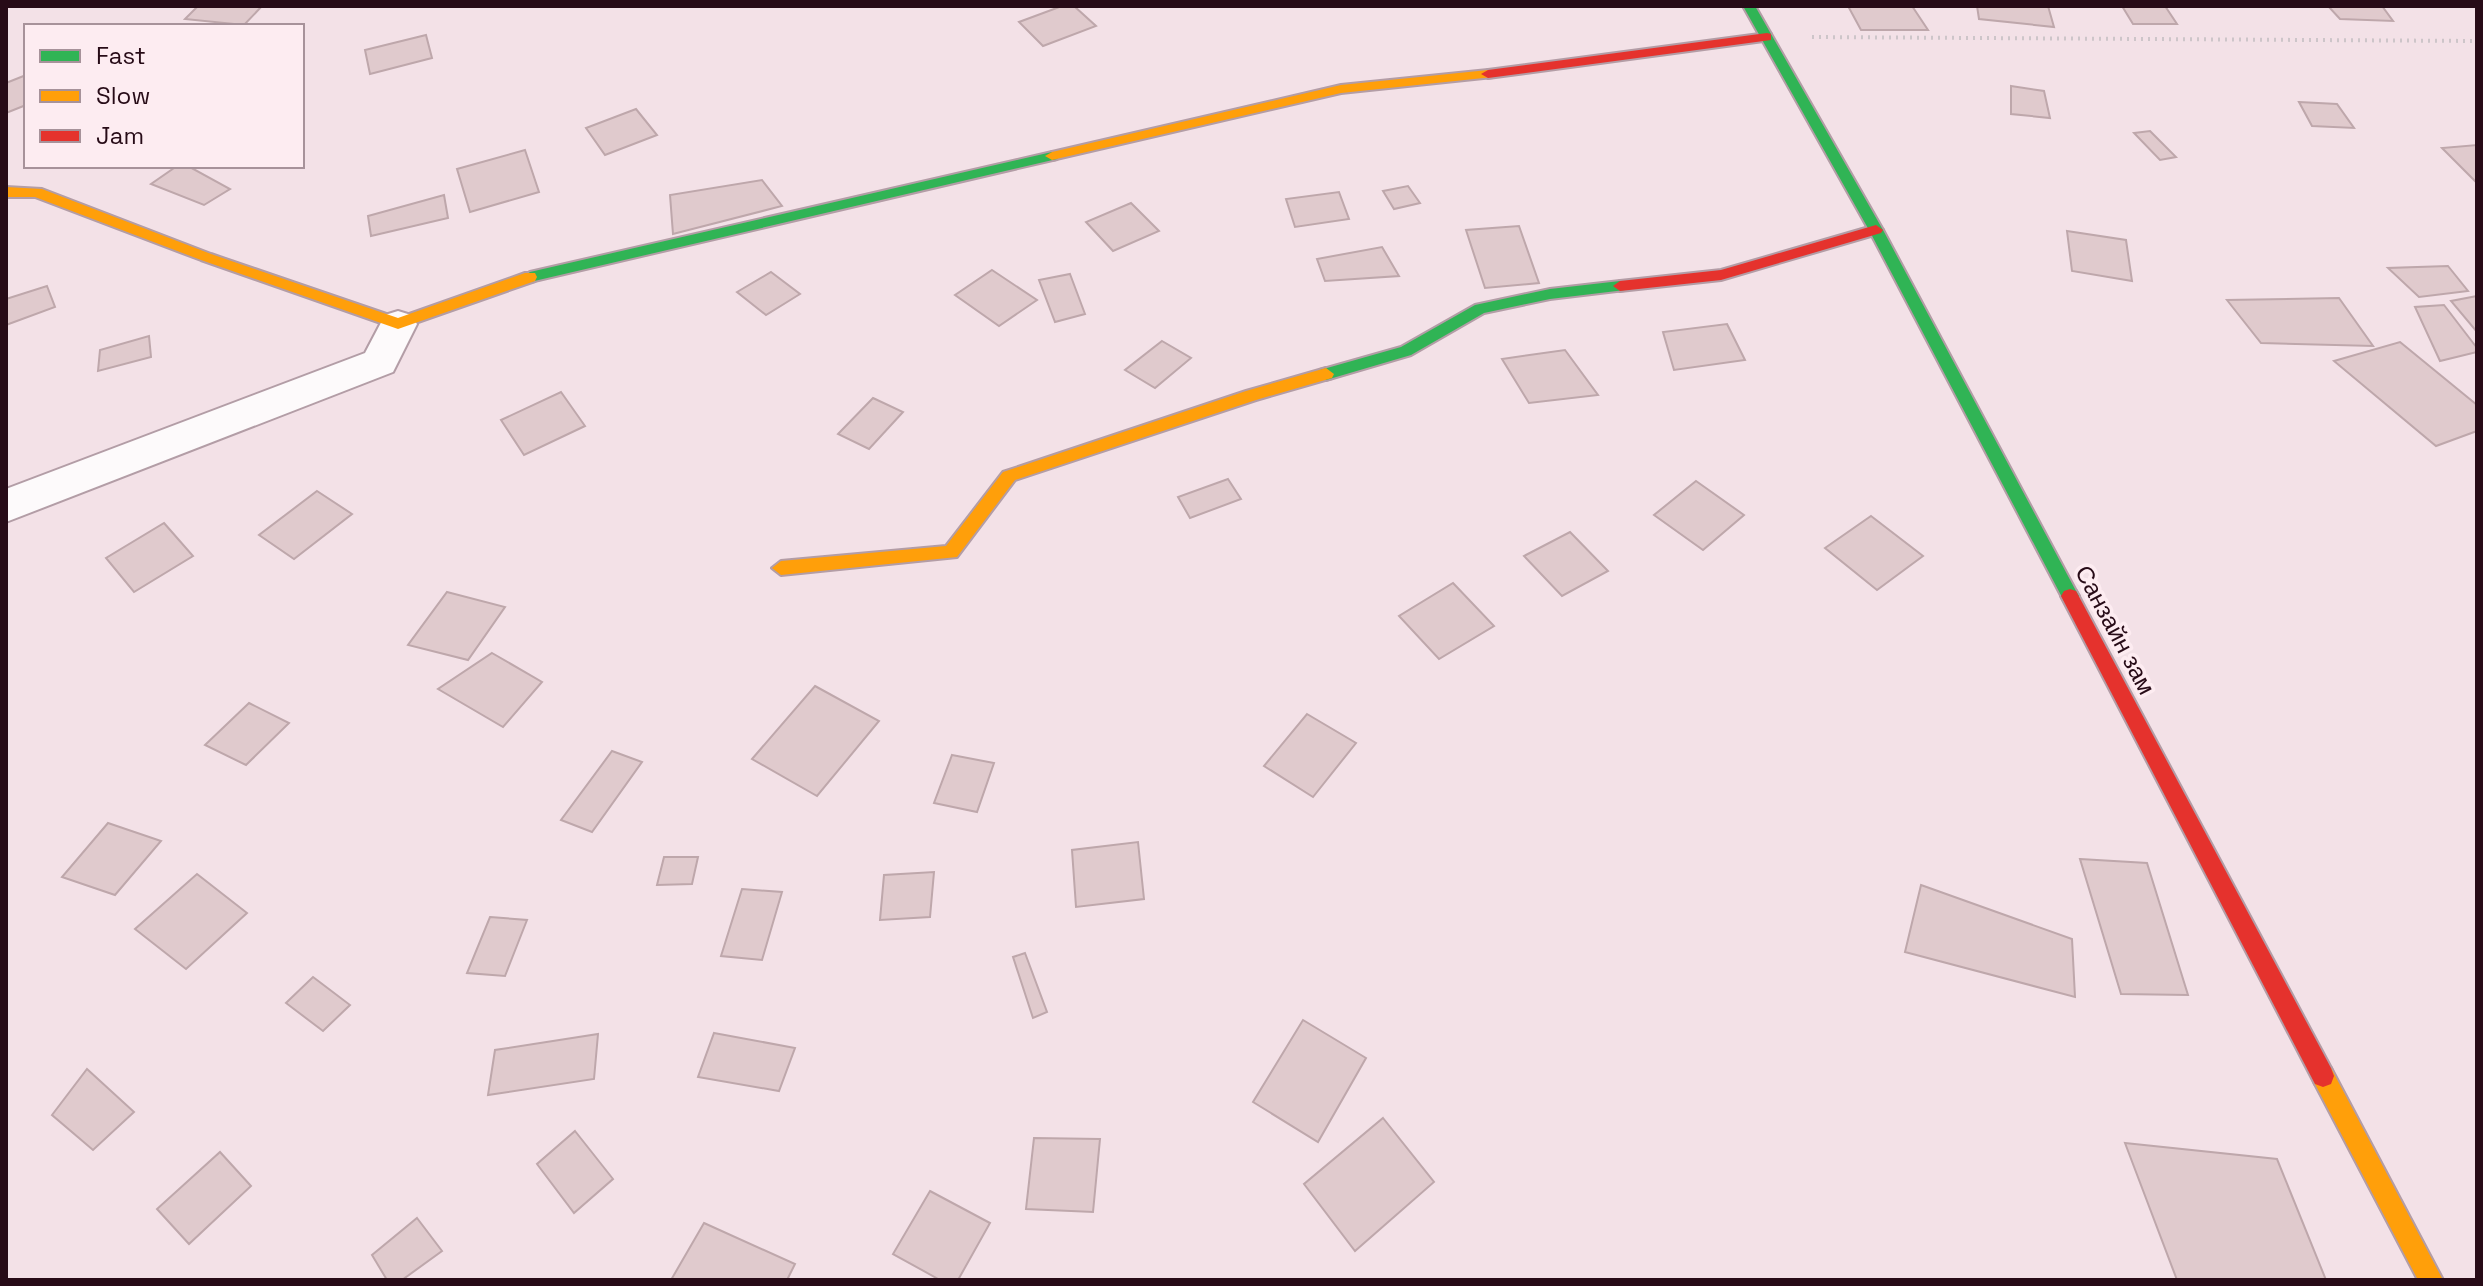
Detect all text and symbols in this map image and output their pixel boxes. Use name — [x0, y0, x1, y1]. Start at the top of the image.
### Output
legend — [24, 24, 304, 168]
text: Fast — [96, 40, 146, 71]
text: Slow — [96, 80, 150, 111]
text: Jam — [96, 120, 144, 151]
street label: Санзайн зам — [2068, 560, 2163, 700]

